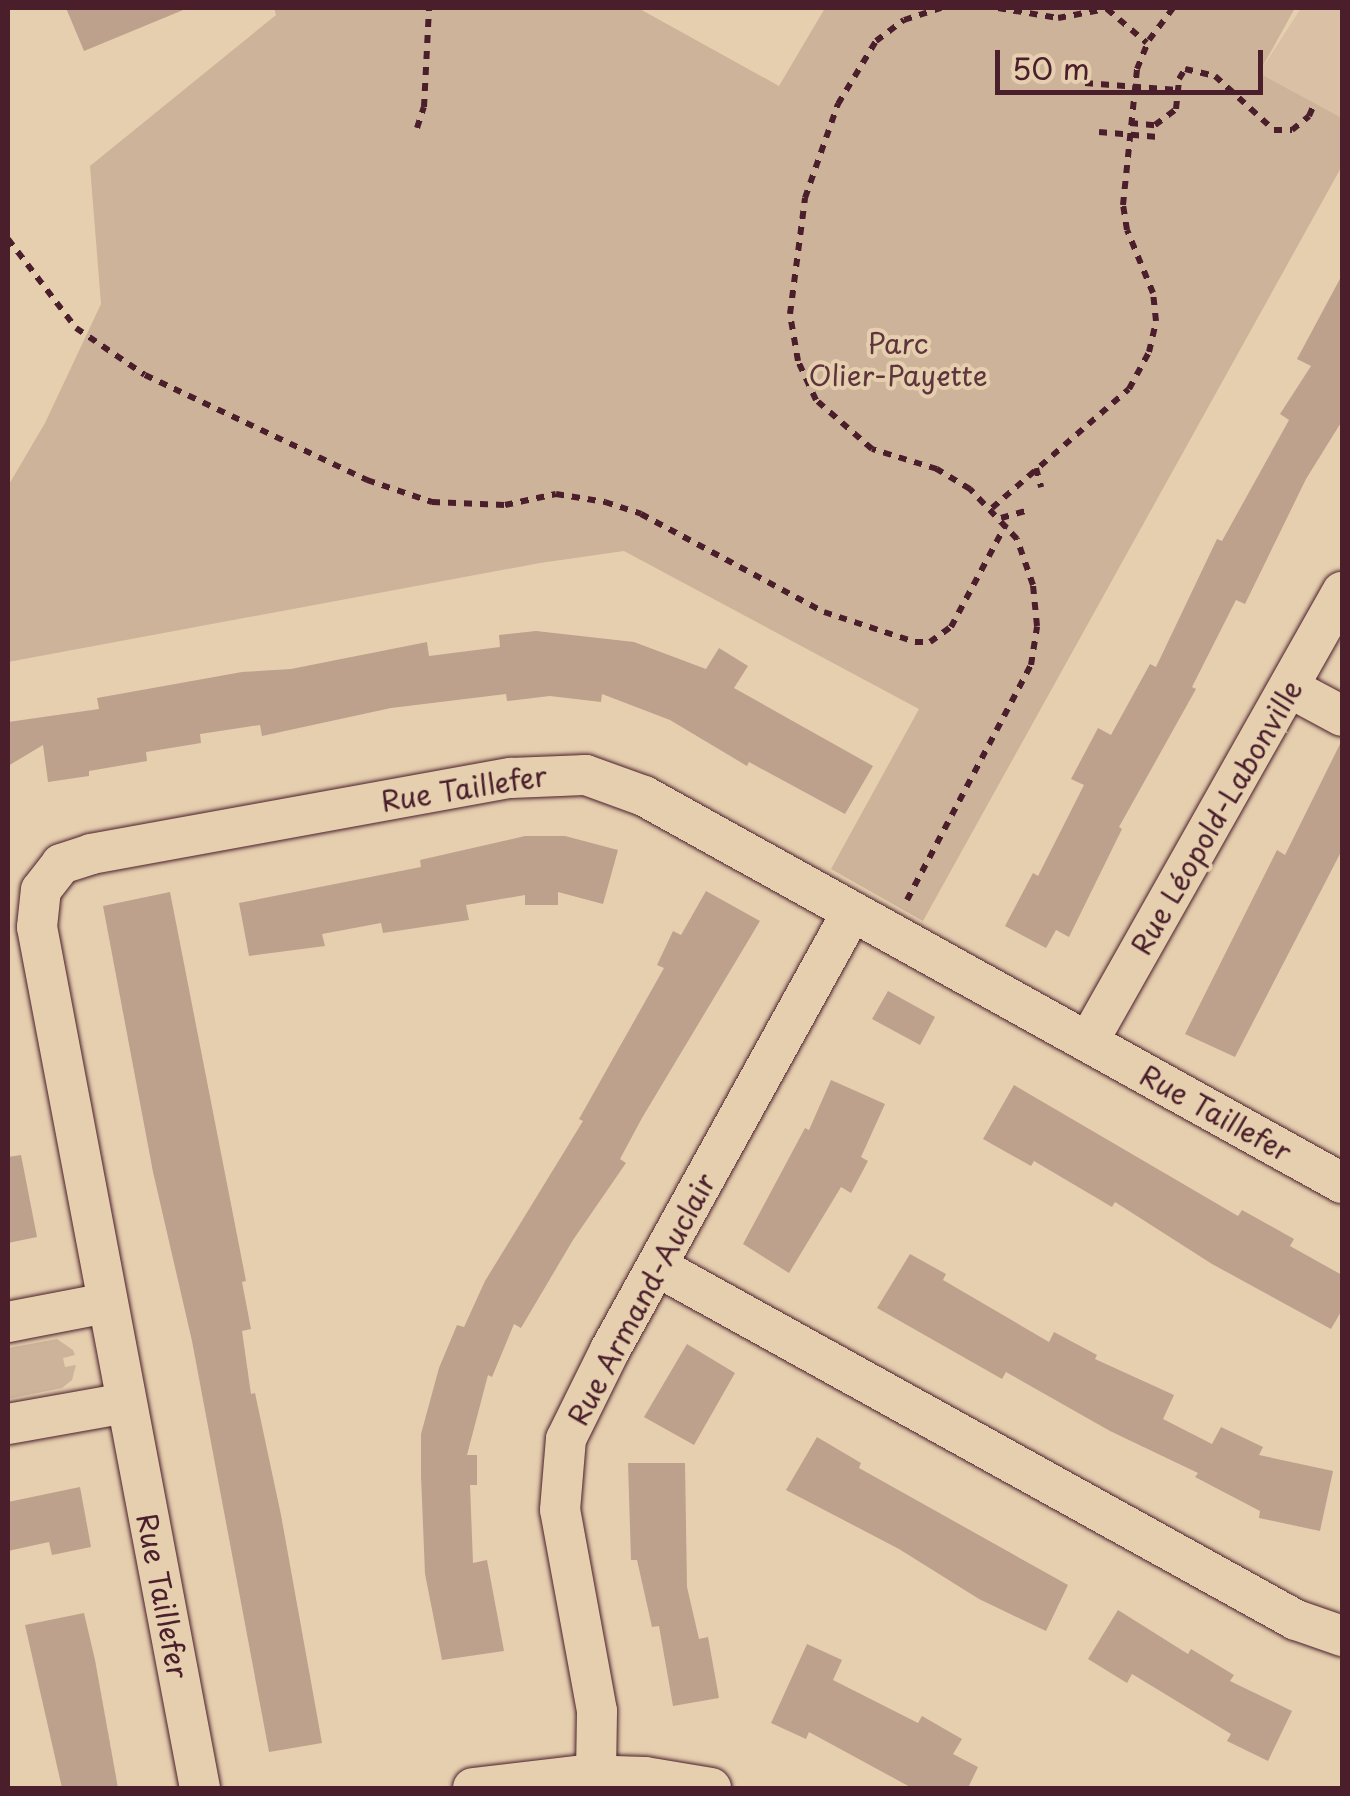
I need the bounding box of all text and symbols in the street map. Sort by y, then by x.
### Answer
scale bar [1000,30,1268,92]
text: 50 m [1012,45,1090,90]
park label: Parc Olier-Payette [808,326,988,392]
street label: Rue Léopold-Labonville [1123,673,1309,961]
street label: Rue Taillefer [377,758,551,818]
street label: Rue Taillefer [1134,1057,1298,1169]
street label: Rue Armand-Auclair [560,1166,722,1432]
street label: Rue Taillefer [130,1509,196,1683]

